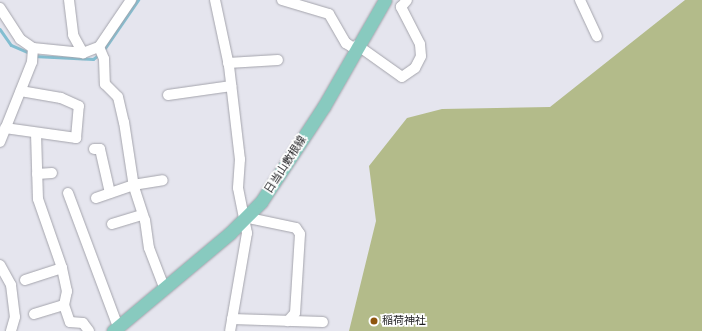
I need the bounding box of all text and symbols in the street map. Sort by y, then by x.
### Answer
street label: 日当山敷根線 [262,134,310,196]
place label: 稲荷神社 [382,314,426,328]
marker: 稲荷神社 [369,316,379,326]

